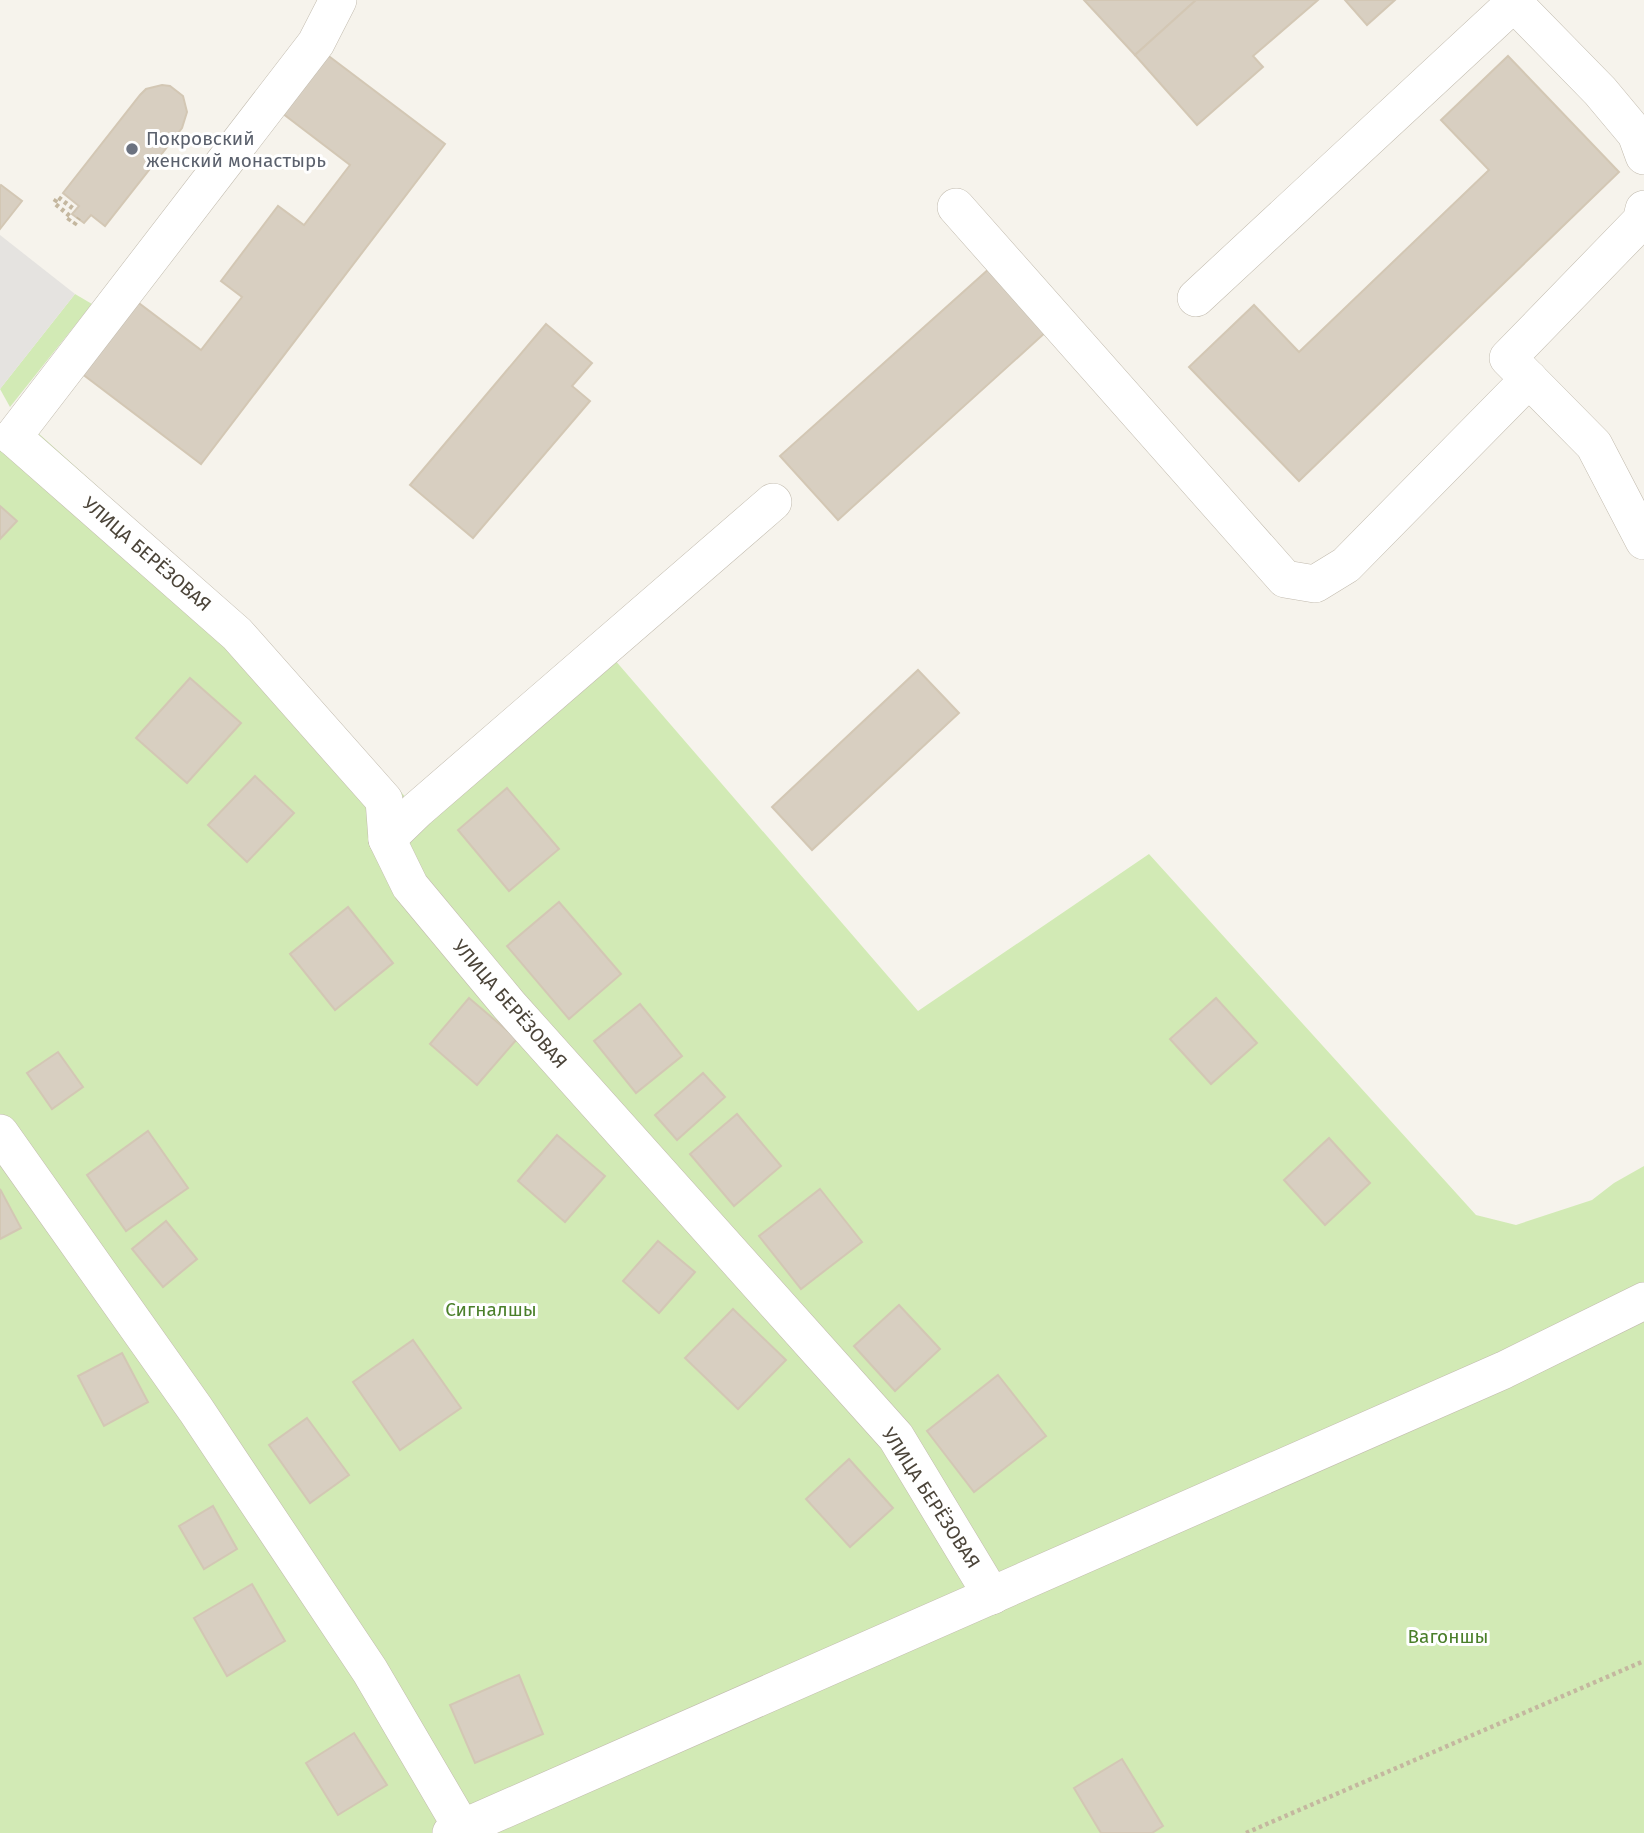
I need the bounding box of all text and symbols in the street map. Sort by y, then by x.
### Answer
place label: Покровский женский монастырь [146,127,326,172]
marker: Покровский женский монастырь [124,141,140,157]
street label: УЛИЦА БЕРЁЗОВАЯ [78,492,216,616]
street label: УЛИЦА БЕРЁЗОВАЯ [448,935,572,1073]
park label: Сигналшы [445,1298,537,1321]
street label: УЛИЦА БЕРЁЗОВАЯ [877,1423,985,1573]
park label: Вагоншы [1408,1625,1489,1648]

